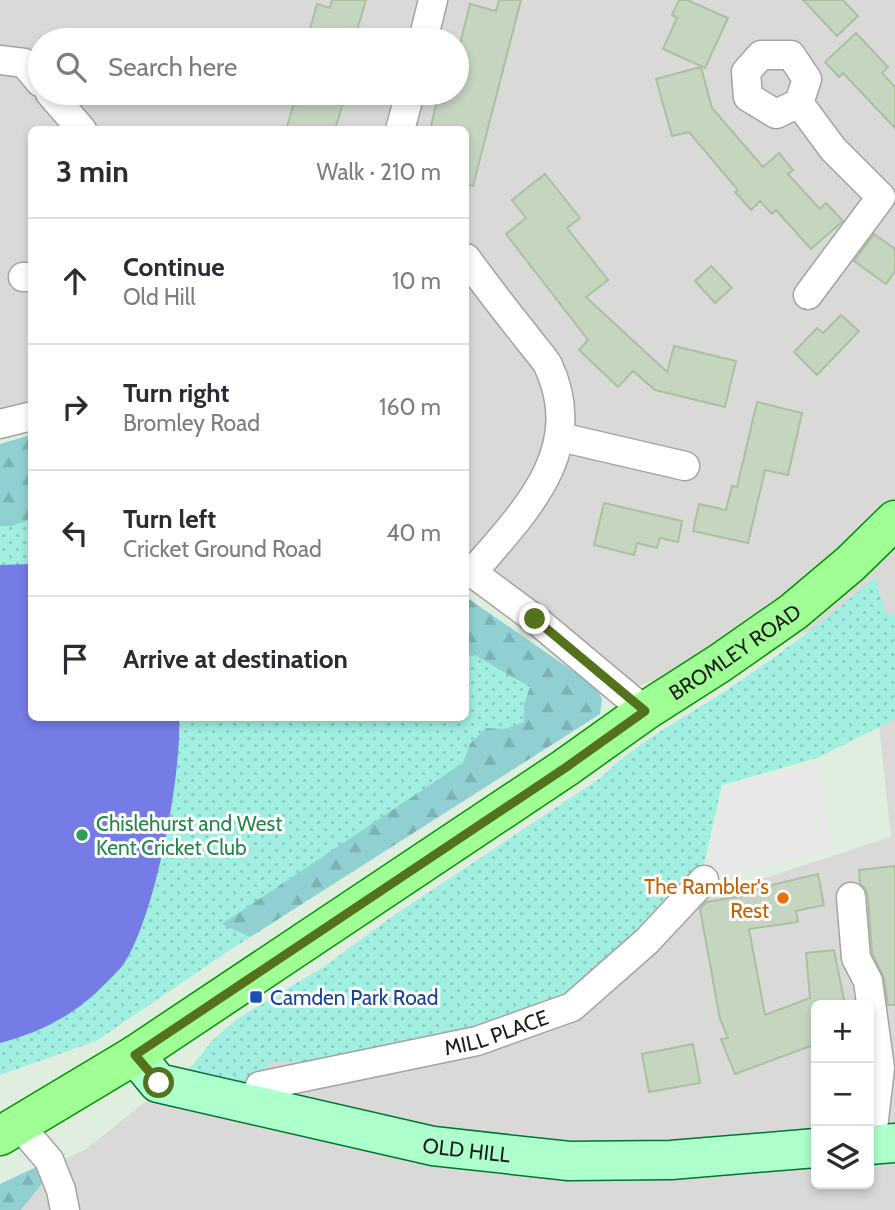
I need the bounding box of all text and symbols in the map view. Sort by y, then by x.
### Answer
search box [28,28,469,105]
icon: search [52,48,90,86]
text: Search here [108,51,237,83]
text: 3 min [56,153,129,190]
text: Walk · 210 m [317,158,441,186]
text: Continue [123,251,225,283]
icon: ahead [56,262,94,300]
text: 10 m [392,267,441,295]
text: Old Hill [123,283,196,311]
text: Turn right [123,377,229,409]
icon: right [56,388,94,426]
text: 160 m [379,393,441,421]
text: Bromley Road [123,409,260,437]
text: Turn left [123,503,216,535]
icon: left [56,514,94,552]
text: 40 m [386,519,441,547]
text: Cricket Ground Road [123,535,322,563]
street label: BROMLEY ROAD [664,598,805,705]
route end [519,603,550,634]
icon: arrive [56,640,94,678]
text: Arrive at destination [123,643,348,675]
place label: Chislehurst and West Kent Cricket Club [96,811,282,860]
marker: Chislehurst and West Kent Cricket Club [74,827,90,843]
place label: The Rambler's Rest [644,874,769,923]
marker: The Rambler's Rest [775,890,791,906]
place label: Camden Park Road [270,985,438,1010]
marker: Camden Park Road [248,989,264,1005]
map controls [811,1000,874,1189]
button: + [811,1000,874,1063]
street label: MILL PLACE [442,1004,552,1060]
button: − [811,1063,874,1126]
route start [143,1067,174,1098]
button: layers [811,1126,874,1189]
street label: OLD HILL [420,1132,512,1167]

